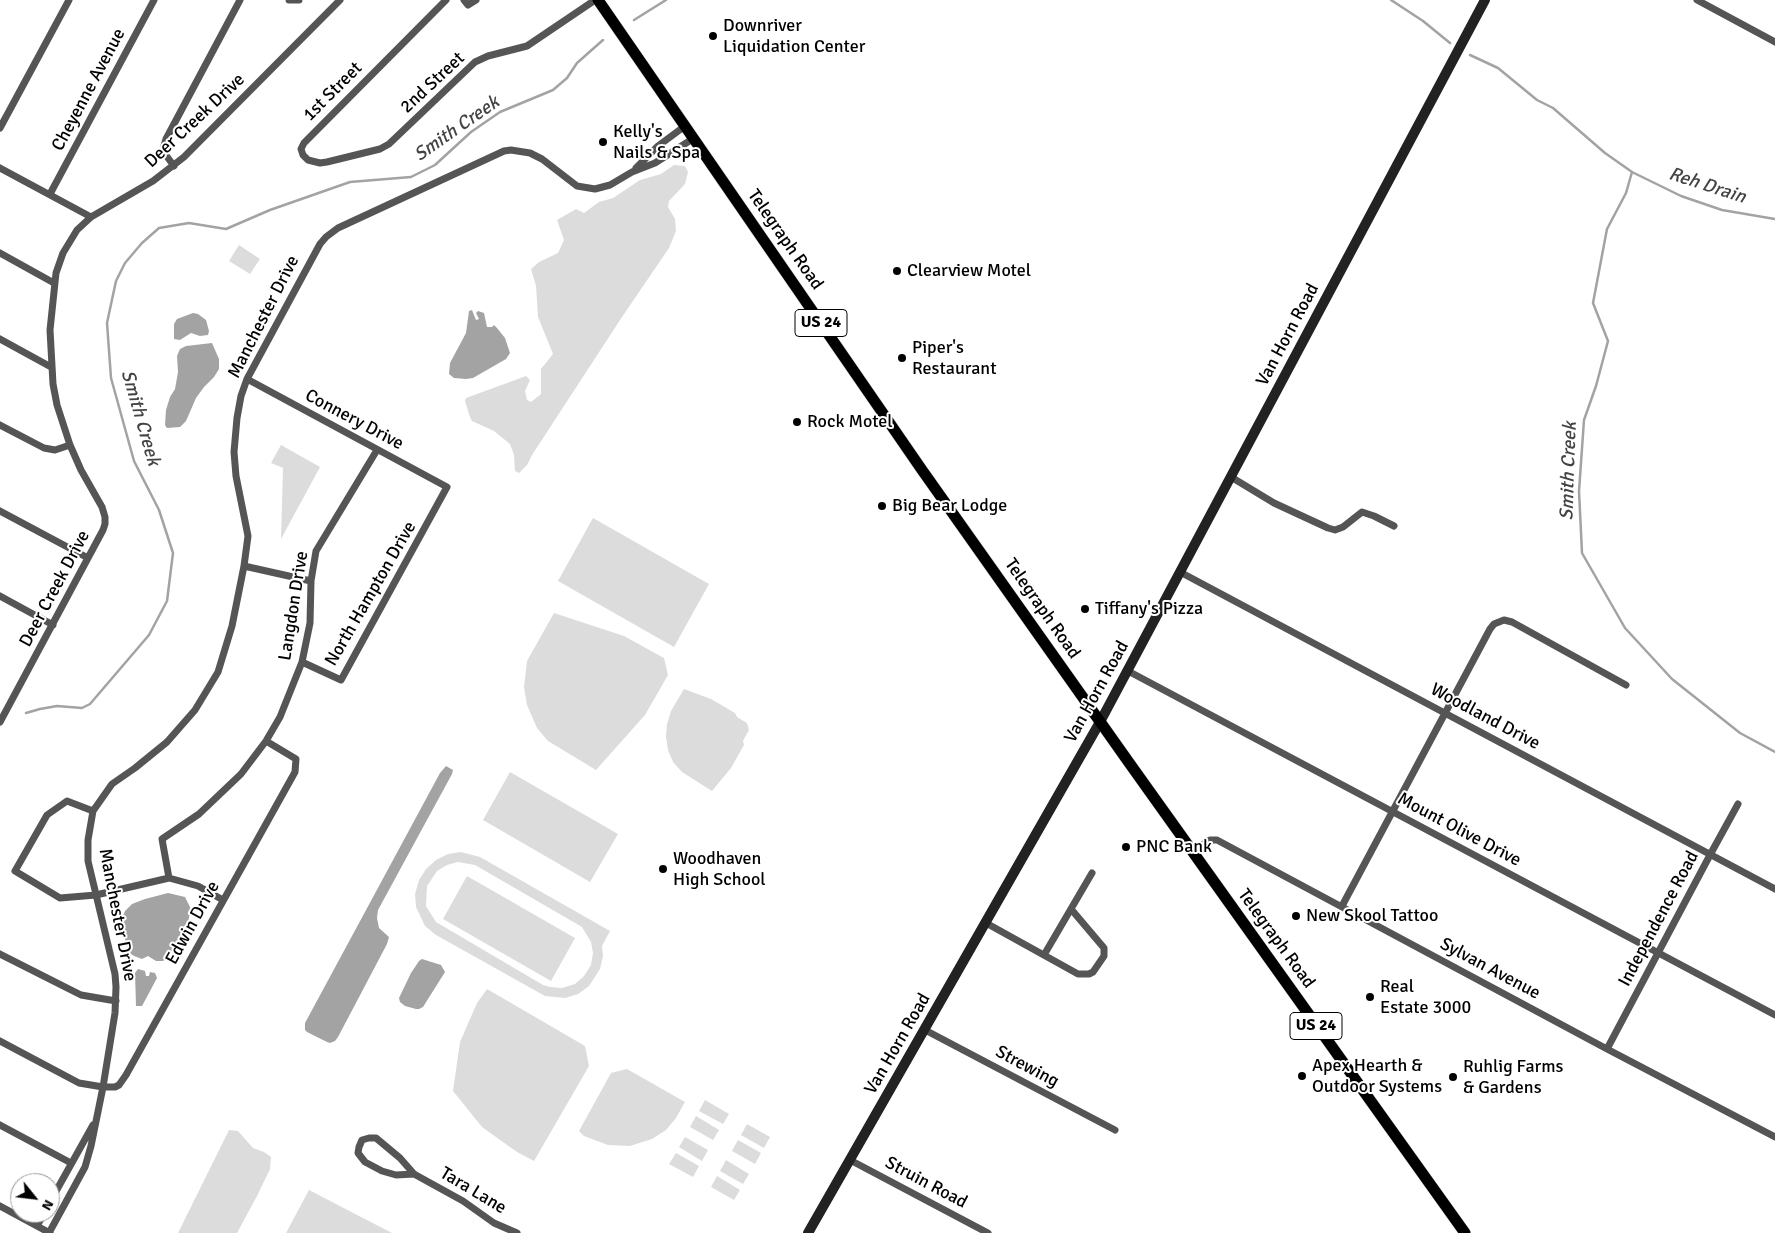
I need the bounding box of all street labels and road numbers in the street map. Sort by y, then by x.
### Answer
street label: Cheyenne Avenue [48,25,130,155]
street label: 2nd Street [396,48,470,118]
street label: 1st Street [299,58,367,126]
street label: Deer Creek Drive [141,69,249,173]
street label: Telegraph Road [742,186,828,294]
street label: Manchester Drive [224,252,304,382]
street label: Van Horn Road [1252,280,1324,390]
road number: US 24 [795,309,847,336]
street label: Connery Drive [301,385,407,455]
street label: North Hampton Drive [321,518,421,670]
street label: Deer Creek Drive [15,527,95,651]
street label: Langdon Drive [275,550,313,662]
street label: Telegraph Road [999,555,1085,663]
street label: Van Horn Road [1060,637,1134,747]
street label: Woodland Drive [1427,679,1543,755]
street label: Mount Olive Drive [1394,788,1524,872]
street label: Manchester Drive [94,847,140,983]
street label: Independence Road [1614,848,1704,990]
street label: Edwin Drive [161,878,225,968]
street label: Telegraph Road [1233,885,1319,993]
street label: Sylvan Avenue [1436,934,1544,1004]
street label: Van Horn Road [860,990,936,1098]
road number: US 24 [1290,1012,1342,1040]
street label: Strewing [992,1041,1062,1093]
street label: Struin Road [881,1152,971,1214]
street label: Tara Lane [436,1163,510,1219]

